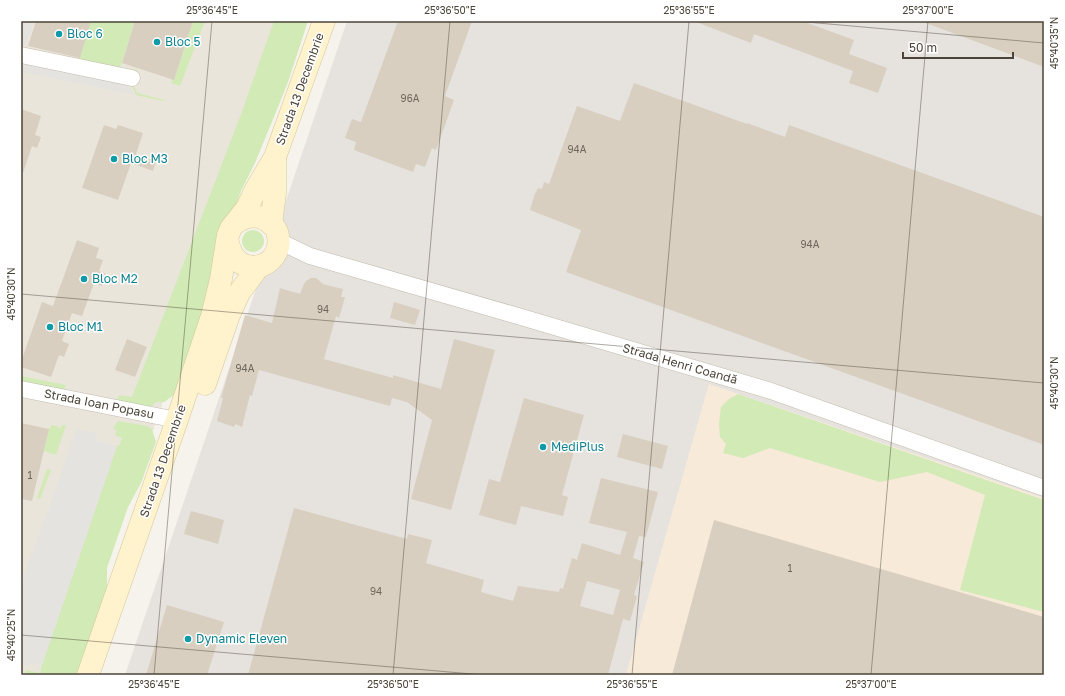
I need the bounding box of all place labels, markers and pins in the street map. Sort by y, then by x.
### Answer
place label: Bloc 6 [67,26,103,41]
marker: Bloc 6 [54,29,64,39]
place label: Bloc 5 [165,34,201,49]
marker: Bloc 5 [152,37,162,47]
place label: Bloc M3 [122,151,168,166]
marker: Bloc M3 [109,154,119,164]
place label: Bloc M2 [92,271,138,286]
marker: Bloc M2 [79,274,89,284]
place label: Bloc M1 [58,319,103,334]
marker: Bloc M1 [45,322,55,332]
place label: MediPlus [551,439,604,454]
marker: MediPlus [538,442,548,452]
place label: Dynamic Eleven [196,631,287,646]
marker: Dynamic Eleven [183,634,193,644]

